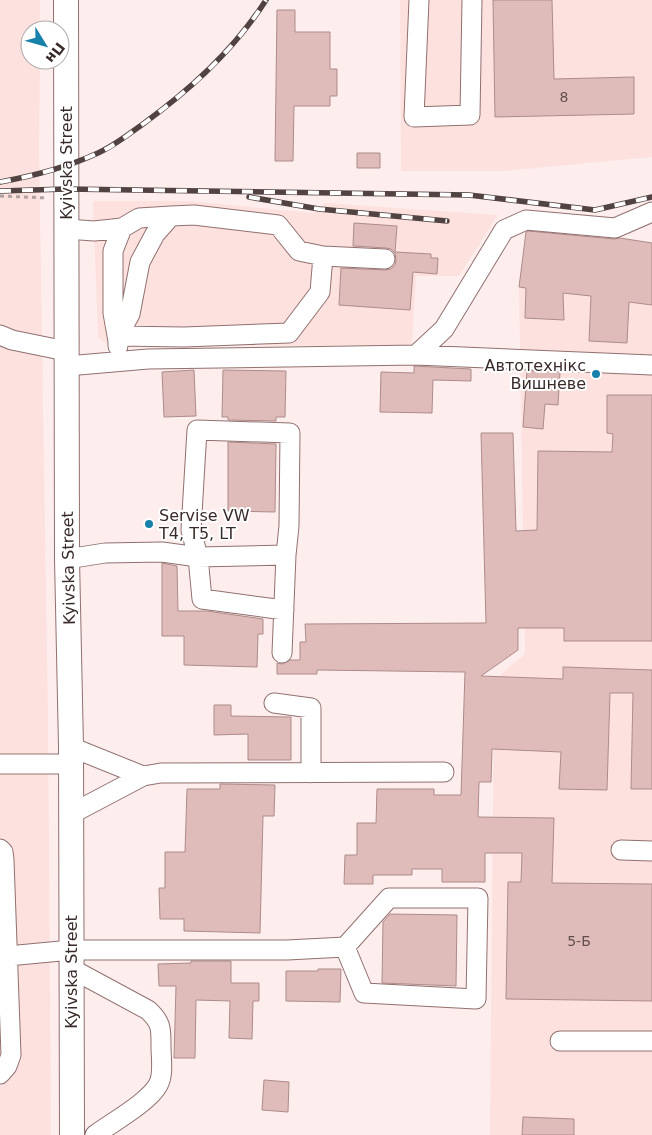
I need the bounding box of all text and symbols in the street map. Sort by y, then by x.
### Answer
north arrow [20,20,70,70]
text: Пн [43,39,68,66]
house number: 8 [560,89,568,105]
street label: Kyivska Street [57,106,76,220]
place label: Автотехнікс Вишневе [485,356,586,393]
marker: Автотехнікс Вишневе [590,368,602,380]
place label: Servise VW T4, T5, LT [158,506,250,543]
street label: Kyivska Street [58,511,79,625]
marker: Servise VW T4, T5, LT [143,518,155,530]
street label: Kyivska Street [62,915,81,1029]
house number: 5-Б [567,933,591,949]

